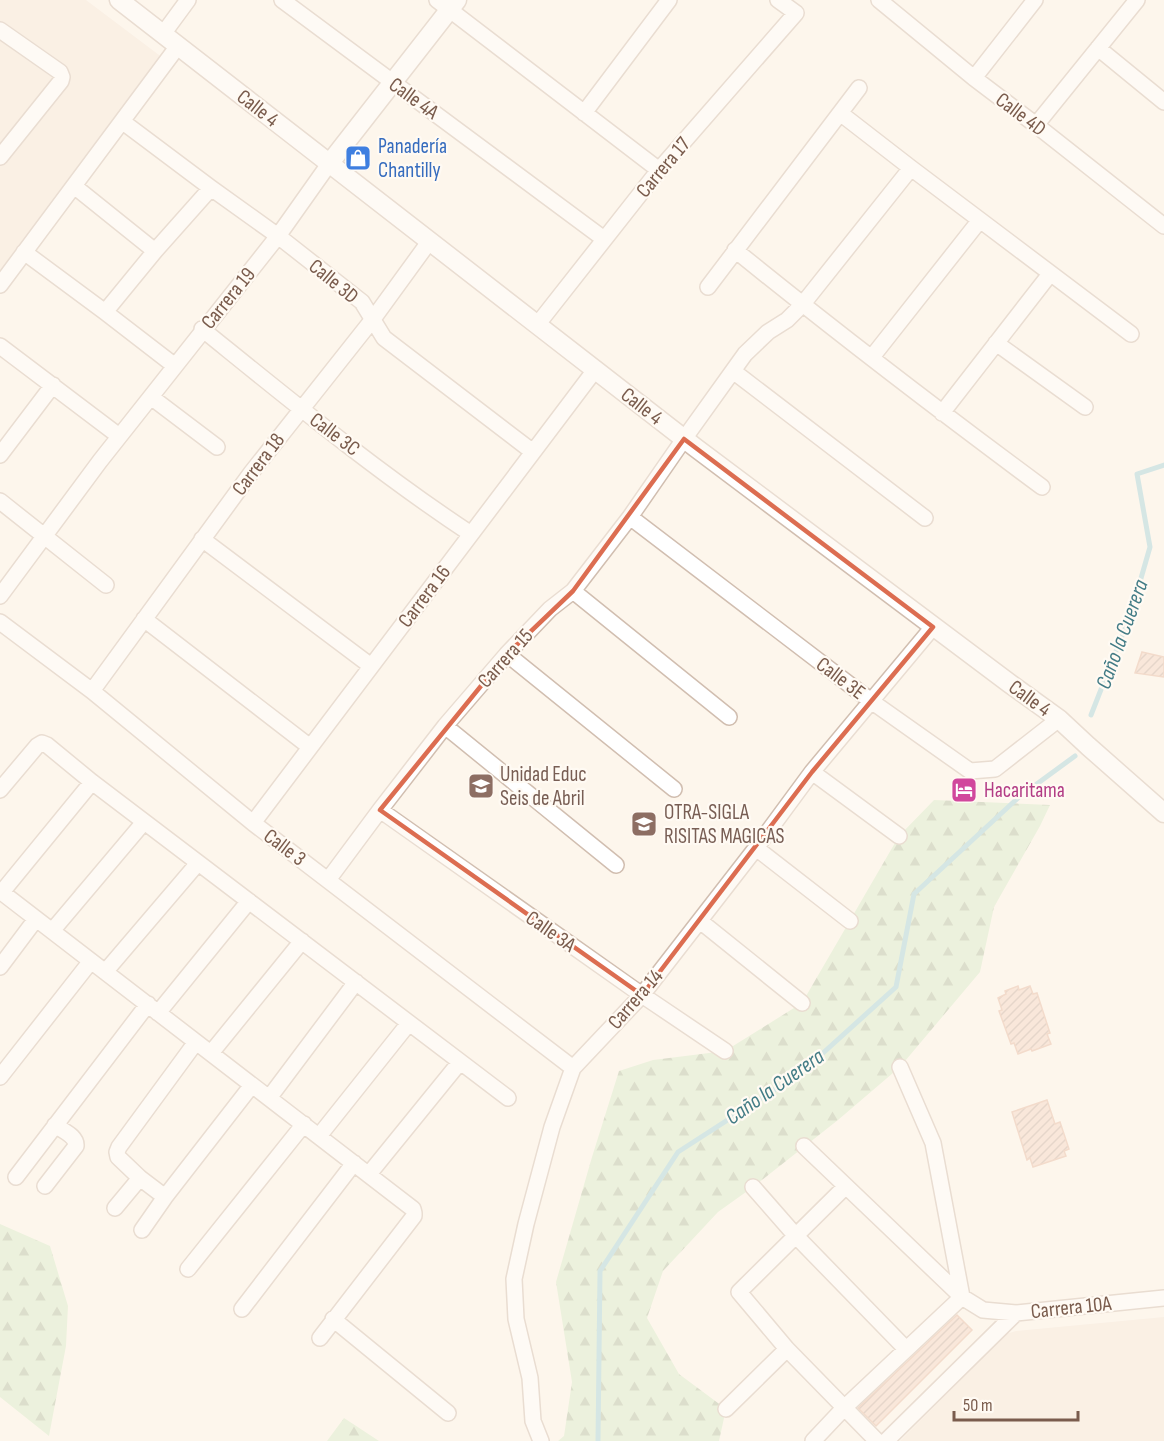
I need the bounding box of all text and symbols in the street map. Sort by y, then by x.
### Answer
street label: Calle 4A [384,72,444,125]
street label: Calle 4 [232,84,284,133]
street label: Calle 4D [991,87,1051,141]
street label: Carrera 17 [631,132,696,203]
place label: Panadería Chantilly [378,134,447,183]
shop icon: Panadería Chantilly [343,143,373,173]
street label: Calle 3D [304,254,364,309]
street label: Carrera 19 [196,263,261,334]
street label: Calle 4 [616,382,668,431]
street label: Calle 3C [305,407,365,461]
street label: Carrera 18 [227,428,290,500]
street label: Carrera 16 [393,560,456,632]
water label: Caño la Cuerera [1090,576,1155,693]
street label: Carrera 15 [472,624,538,693]
street label: Calle 3E [811,652,870,705]
street label: Calle 4 [1004,675,1056,722]
place label: Unidad Educ Seis de Abril [500,762,587,811]
school or university icon: Unidad Educ Seis de Abril [466,771,496,801]
hotel icon: Hacaritama [949,775,979,805]
place label: Hacaritama [984,778,1065,803]
place label: OTRA-SIGLA RISITAS MAGICAS [664,800,784,849]
school or university icon: OTRA-SIGLA RISITAS MAGICAS [629,809,659,839]
street label: Calle 3 [259,823,311,871]
street label: Calle 3A [521,905,581,958]
street label: Carrera 14 [603,964,668,1034]
water label: Caño la Cuerera [720,1043,830,1131]
street label: Carrera 10A [1030,1291,1114,1324]
scale bar [954,1384,1078,1422]
text: 50 m [963,1395,993,1416]

